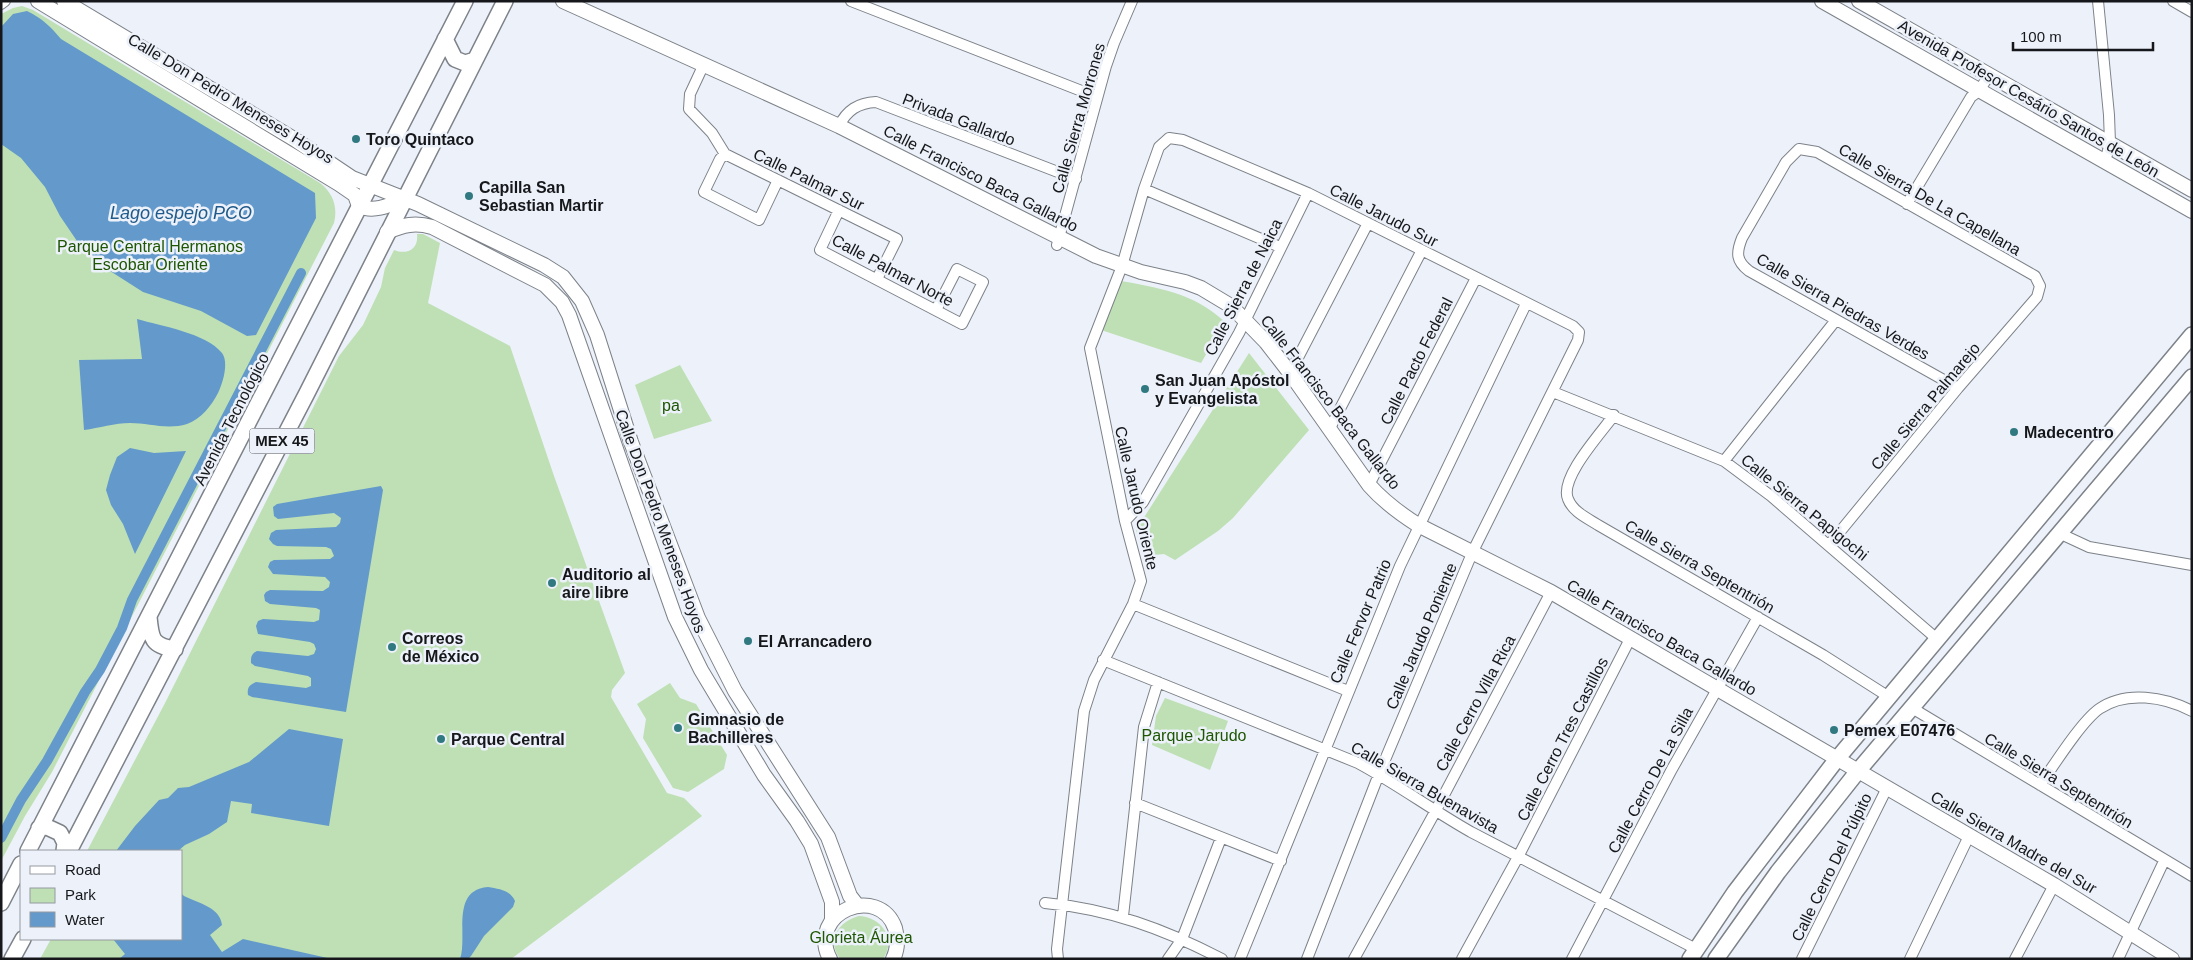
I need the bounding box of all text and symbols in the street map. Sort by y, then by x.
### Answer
street label: Avenida Profesor Cesário Santos de León [1895,16,2162,180]
scale bar [2013,20,2153,52]
text: 100 m [2020,28,2062,45]
street label: Calle Don Pedro Meneses Hoyos [125,30,337,167]
street label: Calle Sierra Morrones [1049,41,1108,195]
street label: Privada Gallardo [900,90,1018,149]
street label: Calle Francisco Baca Gallardo [881,122,1081,235]
place label: Toro Quintaco [366,131,474,148]
marker: Toro Quintaco [350,133,362,145]
street label: Calle Sierra De La Capellana [1836,140,2024,259]
street label: Calle Palmar Sur [751,145,867,214]
place label: Capilla San Sebastian Martir [479,179,603,214]
street label: Calle Jarudo Sur [1327,181,1441,250]
marker: Capilla San Sebastian Martir [463,190,475,202]
water label: Lago espejo PCO [110,203,252,223]
street label: Calle Sierra de Naica [1202,216,1285,358]
street label: Calle Palmar Norte [829,231,957,310]
park label: Parque Central Hermanos Escobar Oriente [57,238,243,273]
street label: Calle Sierra Piedras Verdes [1753,250,1932,363]
street label: Calle Pacto Federal [1377,295,1456,428]
street label: Calle Francisco Baca Gallardo [1257,312,1404,493]
street label: Calle Sierra Palmarejo [1867,339,1983,473]
street label: Avenida Tecnológico [191,350,272,488]
place label: San Juan Apóstol y Evangelista [1155,372,1290,407]
marker: San Juan Apóstol y Evangelista [1139,383,1151,395]
park label: pa [662,397,680,414]
street label: Calle Don Pedro Meneses Hoyos [612,407,709,635]
place label: Madecentro [2024,424,2114,441]
street label: Calle Jarudo Oriente [1112,425,1161,572]
marker: Madecentro [2008,426,2020,438]
road number: MEX 45 [250,428,314,454]
street label: Calle Sierra Papigochi [1738,451,1872,564]
street label: Calle Sierra Septentrión [1622,517,1778,616]
street label: Calle Fervor Patrio [1327,556,1394,686]
street label: Calle Jarudo Poniente [1383,560,1460,712]
place label: Auditorio al aire libre [562,566,651,601]
street label: Calle Francisco Baca Gallardo [1564,576,1760,699]
marker: Auditorio al aire libre [546,577,558,589]
place label: Correos de México [402,630,480,665]
street label: Calle Cerro Villa Rica [1432,632,1519,774]
place label: El Arrancadero [758,633,872,650]
marker: El Arrancadero [742,635,754,647]
marker: Correos de México [386,641,398,653]
street label: Calle Cerro Tres Castillos [1514,655,1611,824]
street label: Calle Cerro De La Silla [1605,704,1696,856]
place label: Gimnasio de Bachilleres [688,711,784,746]
marker: Gimnasio de Bachilleres [672,722,684,734]
place label: Pemex E07476 [1844,722,1955,739]
marker: Pemex E07476 [1828,724,1840,736]
park label: Parque Jarudo [1142,727,1247,744]
street label: Calle Sierra Septentrión [1982,729,2136,831]
place label: Parque Central [451,731,565,748]
marker: Parque Central [435,733,447,745]
street label: Calle Sierra Buenavista [1348,738,1501,837]
street label: Calle Sierra Madre del Sur [1928,788,2100,897]
street label: Calle Cerro Del Púlpito [1788,790,1875,944]
legend [20,850,182,940]
text: Road [65,861,101,878]
text: Park [65,886,96,903]
text: Water [65,911,104,928]
park label: Glorieta Áurea [809,928,913,946]

